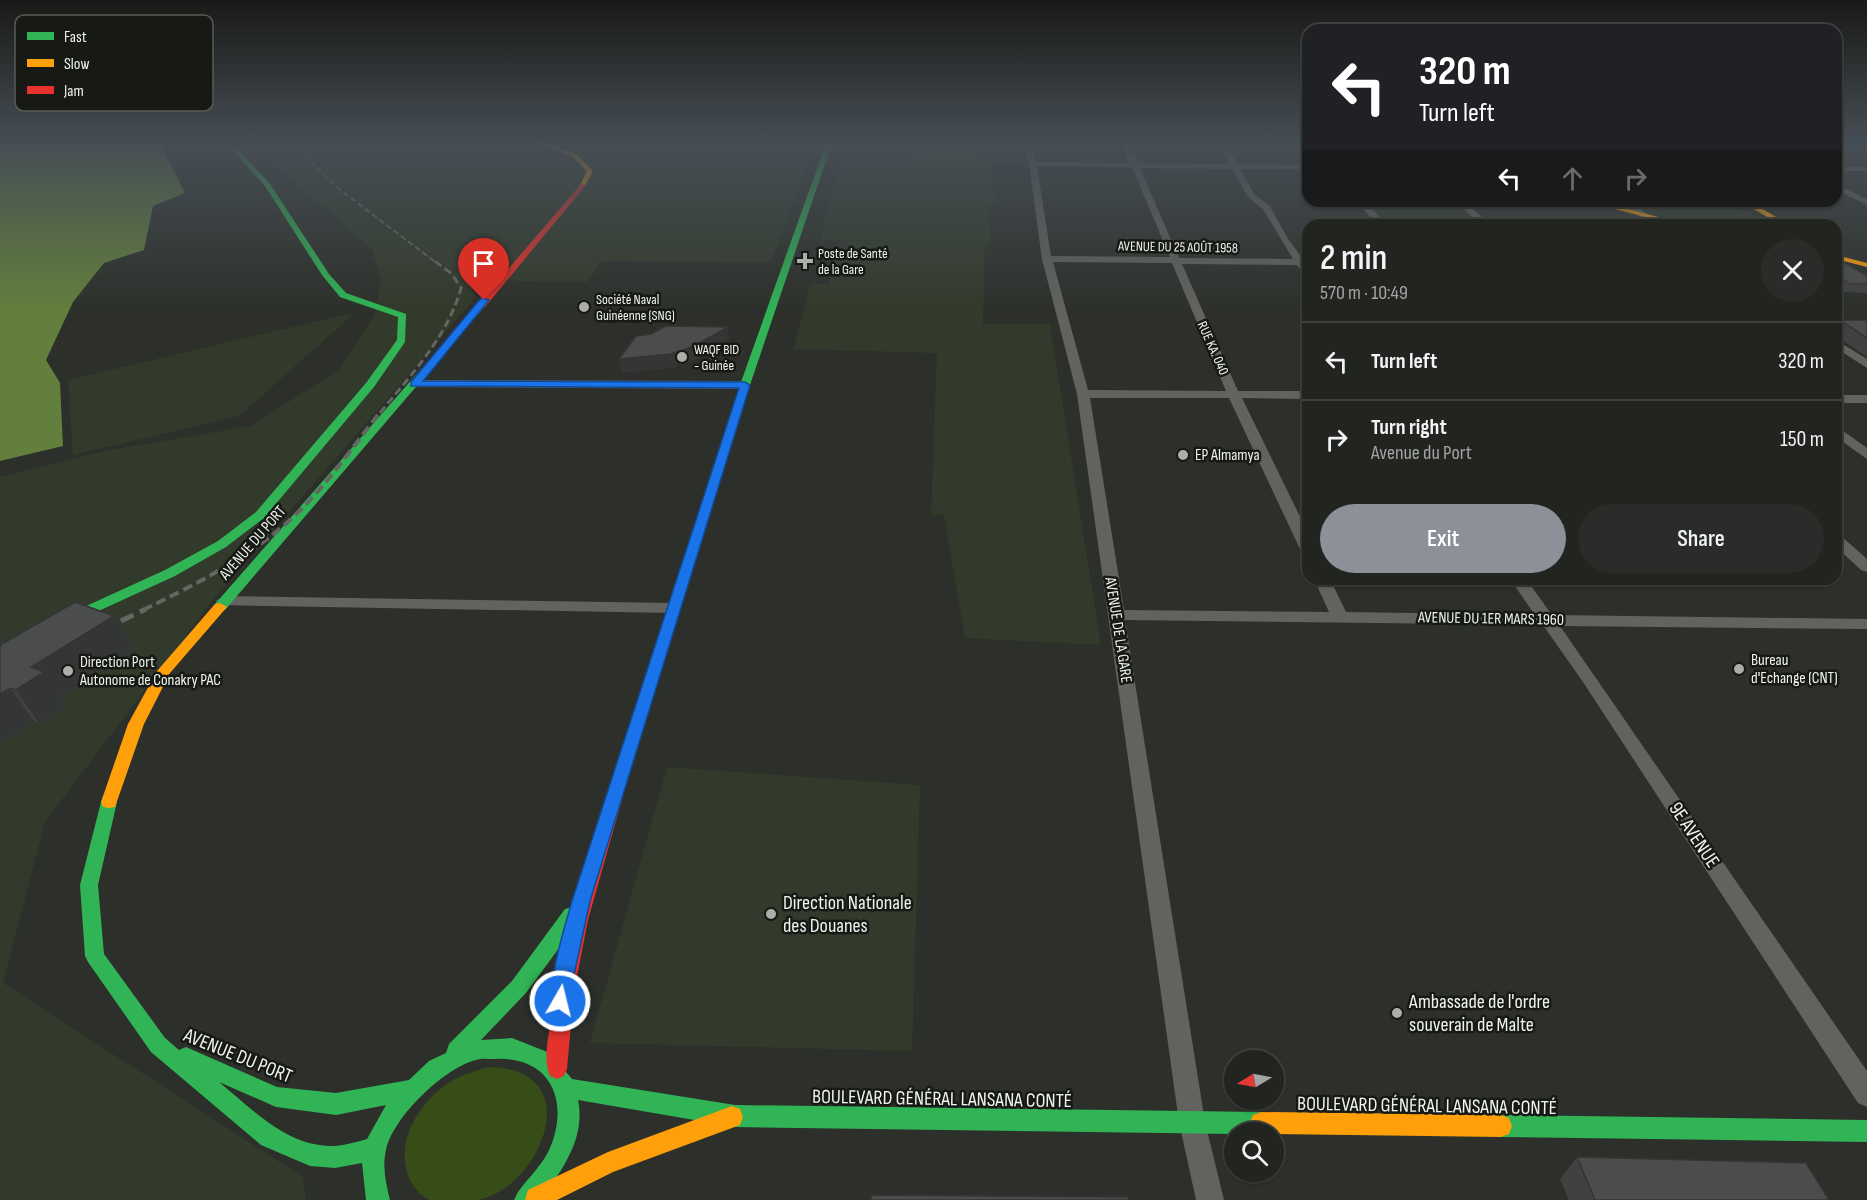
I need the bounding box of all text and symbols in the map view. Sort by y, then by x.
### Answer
legend [15,15,213,111]
text: Fast [64,28,87,47]
text: 320 m [1419,46,1511,97]
icon: left [1320,48,1398,126]
text: Slow [64,55,89,74]
text: Jam [63,82,84,101]
text: Turn left [1419,97,1495,129]
icon: left [1493,162,1526,195]
icon: ahead [1556,162,1589,195]
icon: right [1619,162,1652,195]
street label: AVENUE DU 25 AOÛT 1958 [1117,237,1238,257]
text: 2 min [1320,237,1387,280]
pin [458,238,509,300]
button: close [1761,239,1824,302]
place label: Poste de Santé de la Gare [818,245,888,278]
icon: arrive [467,247,500,280]
marker: Poste de Santé de la Gare [796,252,814,270]
text: 570 m · 10:49 [1320,281,1408,305]
place label: Société Naval Guinéenne (SNG) [596,291,675,324]
marker: Société Naval Guinéenne (SNG) [577,300,591,314]
street label: RUE KA. 040 [1194,319,1232,377]
place label: WAQF BID - Guinée [694,341,739,374]
icon: left [1320,345,1353,378]
text: Turn left [1371,348,1437,375]
text: 320 m [1778,348,1824,375]
marker: WAQF BID - Guinée [675,350,689,364]
text: Turn right [1371,414,1447,441]
icon: right [1320,423,1353,456]
text: 150 m [1780,426,1824,453]
text: Avenue du Port [1371,441,1472,465]
place label: EP Almamya [1195,446,1260,465]
marker: EP Almamya [1176,448,1190,462]
street label: AVENUE DU PORT [215,502,291,585]
button: Exit [1320,504,1566,573]
button: Share [1578,504,1824,573]
street label: AVENUE DE LA GARE [1100,575,1136,684]
street label: AVENUE DU 1ER MARS 1960 [1417,608,1564,630]
place label: Bureau d'Echange (CNT) [1751,651,1838,688]
place label: Direction Port Autonome de Conakry PAC [79,653,221,690]
marker: Bureau d'Echange (CNT) [1732,662,1746,676]
marker: Direction Port Autonome de Conakry PAC [61,664,75,678]
street label: 9E AVENUE [1663,798,1725,872]
place label: Direction Nationale des Douanes [783,891,912,938]
marker: Direction Nationale des Douanes [764,907,778,921]
position arrow [528,969,592,1033]
place label: Ambassade de l'ordre souverain de Malte [1408,990,1550,1037]
marker: Ambassade de l'ordre souverain de Malte [1390,1006,1404,1020]
street label: AVENUE DU PORT [179,1023,296,1089]
north arrow [1224,1050,1284,1110]
map controls [1224,1050,1284,1182]
street label: BOULEVARD GÉNÉRAL LANSANA CONTÉ [812,1085,1072,1113]
street label: BOULEVARD GÉNÉRAL LANSANA CONTÉ [1297,1092,1557,1120]
button: search [1224,1122,1284,1182]

